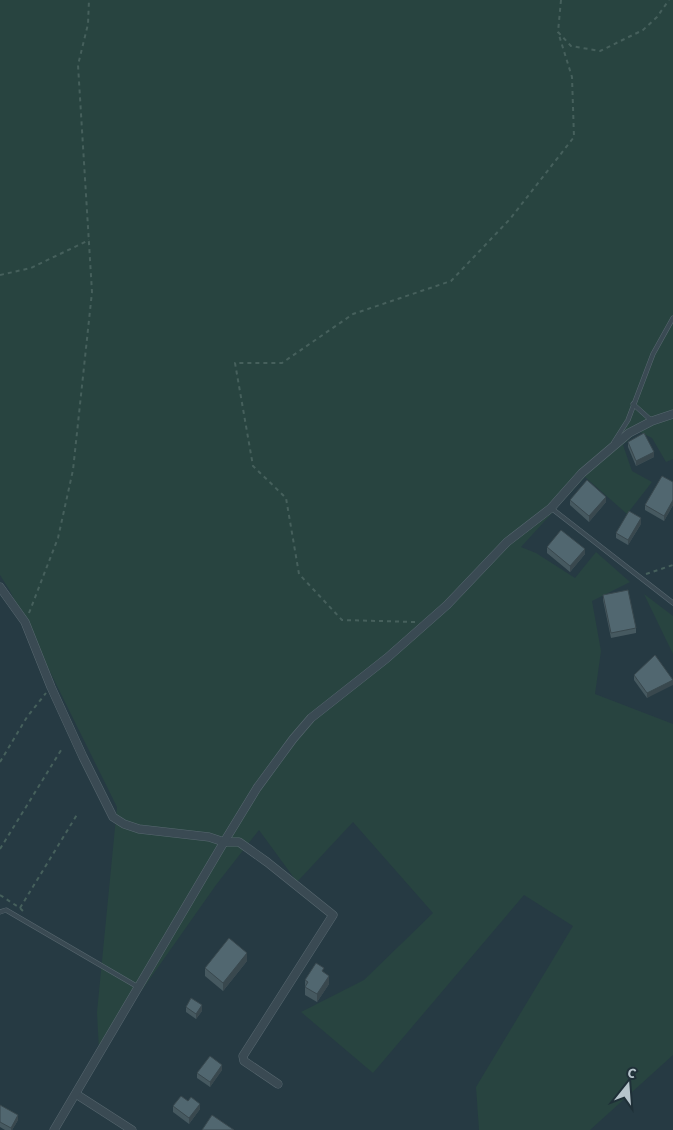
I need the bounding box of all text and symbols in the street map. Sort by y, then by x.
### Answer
north arrow [603,1060,653,1110]
text: С [625,1063,638,1084]

